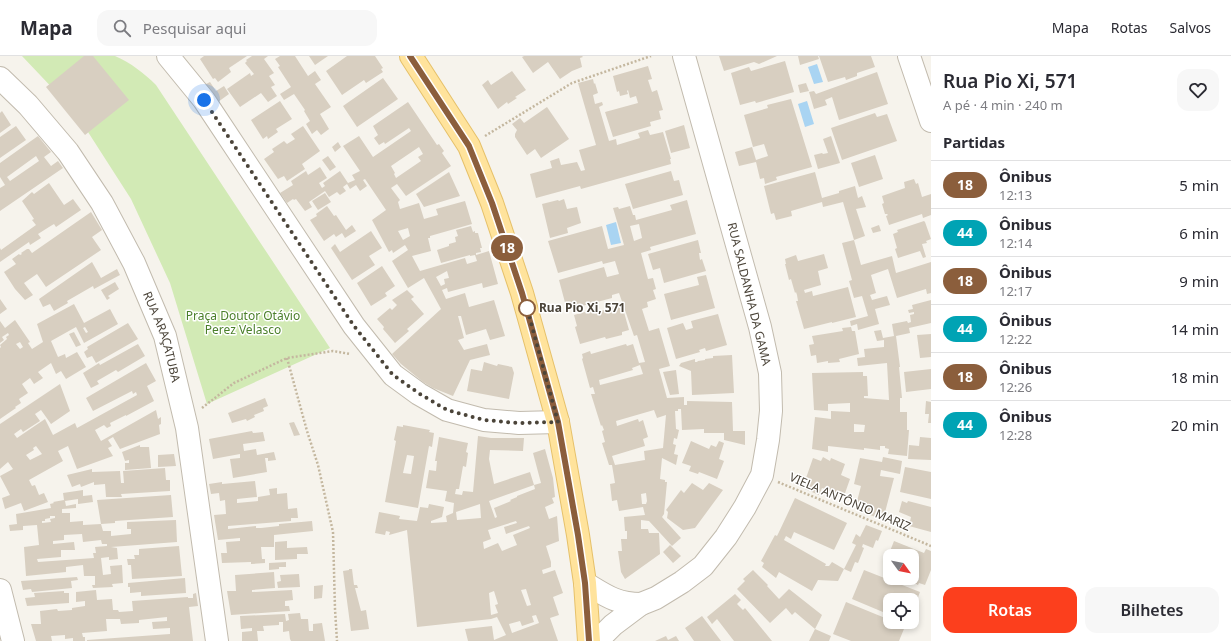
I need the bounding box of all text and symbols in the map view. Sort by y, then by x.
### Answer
search box [97,10,377,46]
text: Mapa [20,15,73,41]
icon: search [111,17,133,39]
text: Pesquisar aqui [143,18,246,38]
text: Mapa [1052,18,1089,37]
text: Rotas [1111,18,1148,37]
text: Salvos [1170,18,1211,37]
text: Rua Pio Xi, 571 [943,68,1077,94]
button: heart [1177,69,1219,111]
your location [194,90,214,110]
text: A pé · 4 min · 240 m [943,96,1063,114]
text: Partidas [943,132,1005,152]
text: Ônibus [999,166,1052,186]
text: 18 [957,175,973,194]
text: 5 min [1179,175,1219,195]
text: 12:13 [999,186,1032,204]
text: Ônibus [999,214,1052,234]
street label: RUA SALDANHA DA GAMA [723,221,776,367]
text: 44 [957,223,973,242]
text: 6 min [1179,223,1219,243]
text: 12:14 [999,234,1032,252]
line badge: 18 [489,235,525,261]
text: 18 [499,238,515,257]
text: Ônibus [999,262,1052,282]
text: 18 [957,271,973,290]
text: 9 min [1179,271,1219,291]
text: 12:17 [999,282,1032,300]
street label: RUA ARAÇATUBA [139,289,185,384]
marker: Rua Pio Xi, 571 [518,299,536,317]
place label: Rua Pio Xi, 571 [539,299,625,316]
park label: Praça Doutor Otávio Perez Velasco [186,307,300,338]
text: Ônibus [999,310,1052,330]
text: 44 [957,319,973,338]
text: 14 min [1171,319,1219,339]
text: 12:22 [999,330,1032,348]
text: Ônibus [999,358,1052,378]
text: 18 [957,367,973,386]
text: 18 min [1171,367,1219,387]
text: 12:26 [999,378,1032,396]
text: Ônibus [999,406,1052,426]
text: 44 [957,415,973,434]
text: 20 min [1171,415,1219,435]
text: 12:28 [999,426,1032,444]
street label: VIELA ANTÔNIO MARIZ [787,468,914,535]
north arrow [883,549,919,585]
map controls [883,549,919,629]
button: Rotas [943,587,1077,633]
button: Bilhetes [1085,587,1219,633]
button: locate [883,593,919,629]

